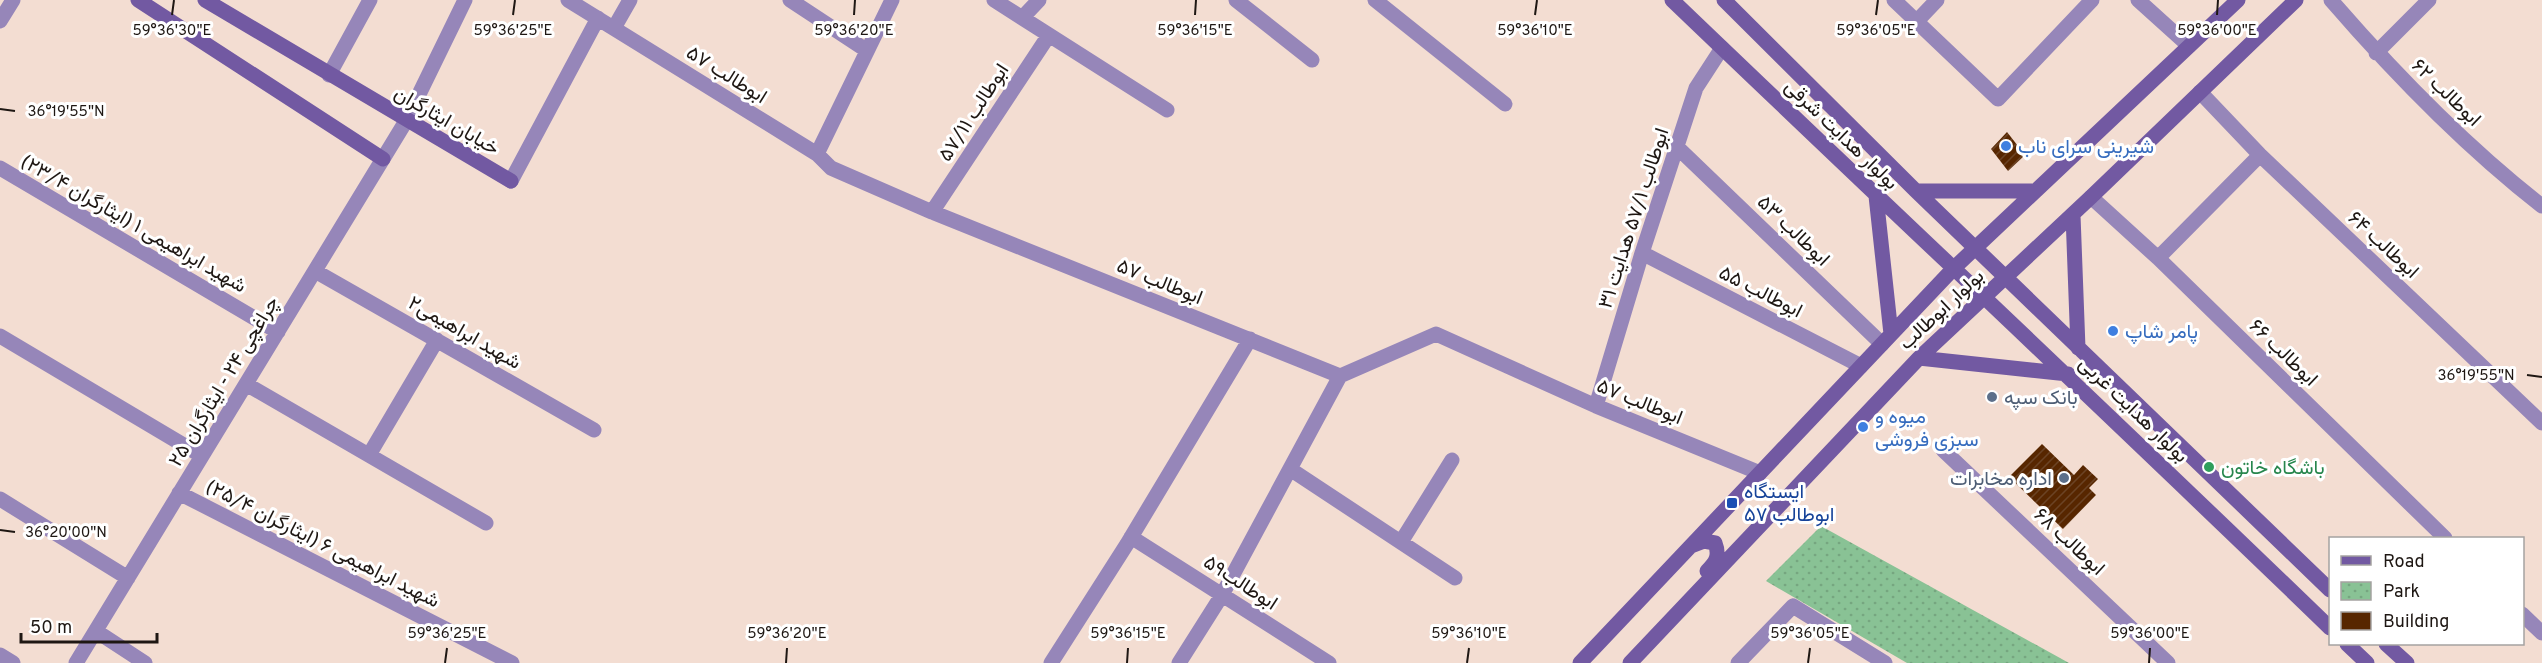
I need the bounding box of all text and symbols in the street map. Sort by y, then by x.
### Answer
text: 59°36'30"E [133,22,212,41]
text: 59°36'25"E [474,22,552,41]
text: 59°36'20"E [814,22,894,41]
text: 59°36'15"E [1157,22,1233,41]
text: 59°36'10"E [1497,22,1573,41]
text: 59°36'05"E [1836,22,1916,41]
text: 59°36'00"E [2177,22,2257,41]
street label: ابوطالب ۵۷ [681,41,771,111]
street label: ابوطالب ۶۲ [2405,54,2486,133]
street label: ابوطالب ۵۷/۱۱ [933,59,1016,167]
street label: بولوار هدایت شرقی [1778,74,1903,196]
street label: خیابان ایثارگران [389,81,503,162]
text: 36°19'55"N [27,103,105,122]
street label: ابوطالب ۵۷/۱ هدایت ۳۱ [1593,125,1676,312]
place label: شیرینی سرای ناب [2018,135,2154,161]
marker: شیرینی سرای ناب [1999,139,2013,153]
street label: شهید ابراهیمی ۱ (ایثارگران ۲۳/۴) [15,149,251,300]
street label: ابوطالب ۵۳ [1751,190,1835,273]
street label: ابوطالب ۶۴ [2342,206,2424,285]
street label: ابوطالب ۵۷ [1113,254,1206,312]
street label: ابوطالب ۵۵ [1714,261,1806,325]
street label: بولوار ابوطالب [1894,264,1991,357]
street label: شهید ابراهیمی۲ [403,291,525,377]
street label: چراغچی ۲۴ - ایثارگران ۲۵ [163,292,286,472]
street label: ابوطالب ۶۶ [2243,314,2323,393]
place label: پامر شاپ [2125,320,2198,346]
marker: پامر شاپ [2106,324,2120,338]
street label: بولوار هدایت غربی [2072,352,2193,469]
text: 36°19'55"N [2437,367,2515,386]
street label: ابوطالب ۵۷ [1593,374,1686,432]
place label: بانک سپه [2004,386,2078,412]
marker: بانک سپه [1985,390,1999,404]
place label: میوه و سبزی فروشی [1875,405,1978,454]
marker: میوه و سبزی فروشی [1856,420,1870,434]
place label: باشگاه خاتون [2221,456,2325,482]
marker: باشگاه خاتون [2202,460,2216,474]
place label: اداره مخابرات [1950,467,2052,493]
marker: اداره مخابرات [2057,471,2071,485]
street label: شهید ابراهیمی ۶ (ایثارگران ۲۵/۴) [201,474,443,615]
place label: ایستگاه ابوطالب ۵۷ [1744,480,1834,529]
marker: ایستگاه ابوطالب ۵۷ [1725,496,1739,510]
street label: ابوطالب ۶۸ [2027,503,2110,582]
text: 36°20'00"N [25,524,107,543]
legend [2329,537,2524,645]
street label: ابوطالب۵۹ [1198,550,1282,617]
text: Road [2383,551,2425,574]
text: Park [2383,581,2420,604]
scale bar [21,606,158,644]
text: Building [2383,611,2449,634]
text: 50 m [30,617,72,640]
text: 59°36'25"E [408,625,486,644]
text: 59°36'20"E [747,625,827,644]
text: 59°36'15"E [1090,625,1166,644]
text: 59°36'10"E [1431,625,1507,644]
text: 59°36'05"E [1770,625,1850,644]
text: 59°36'00"E [2110,625,2190,644]

